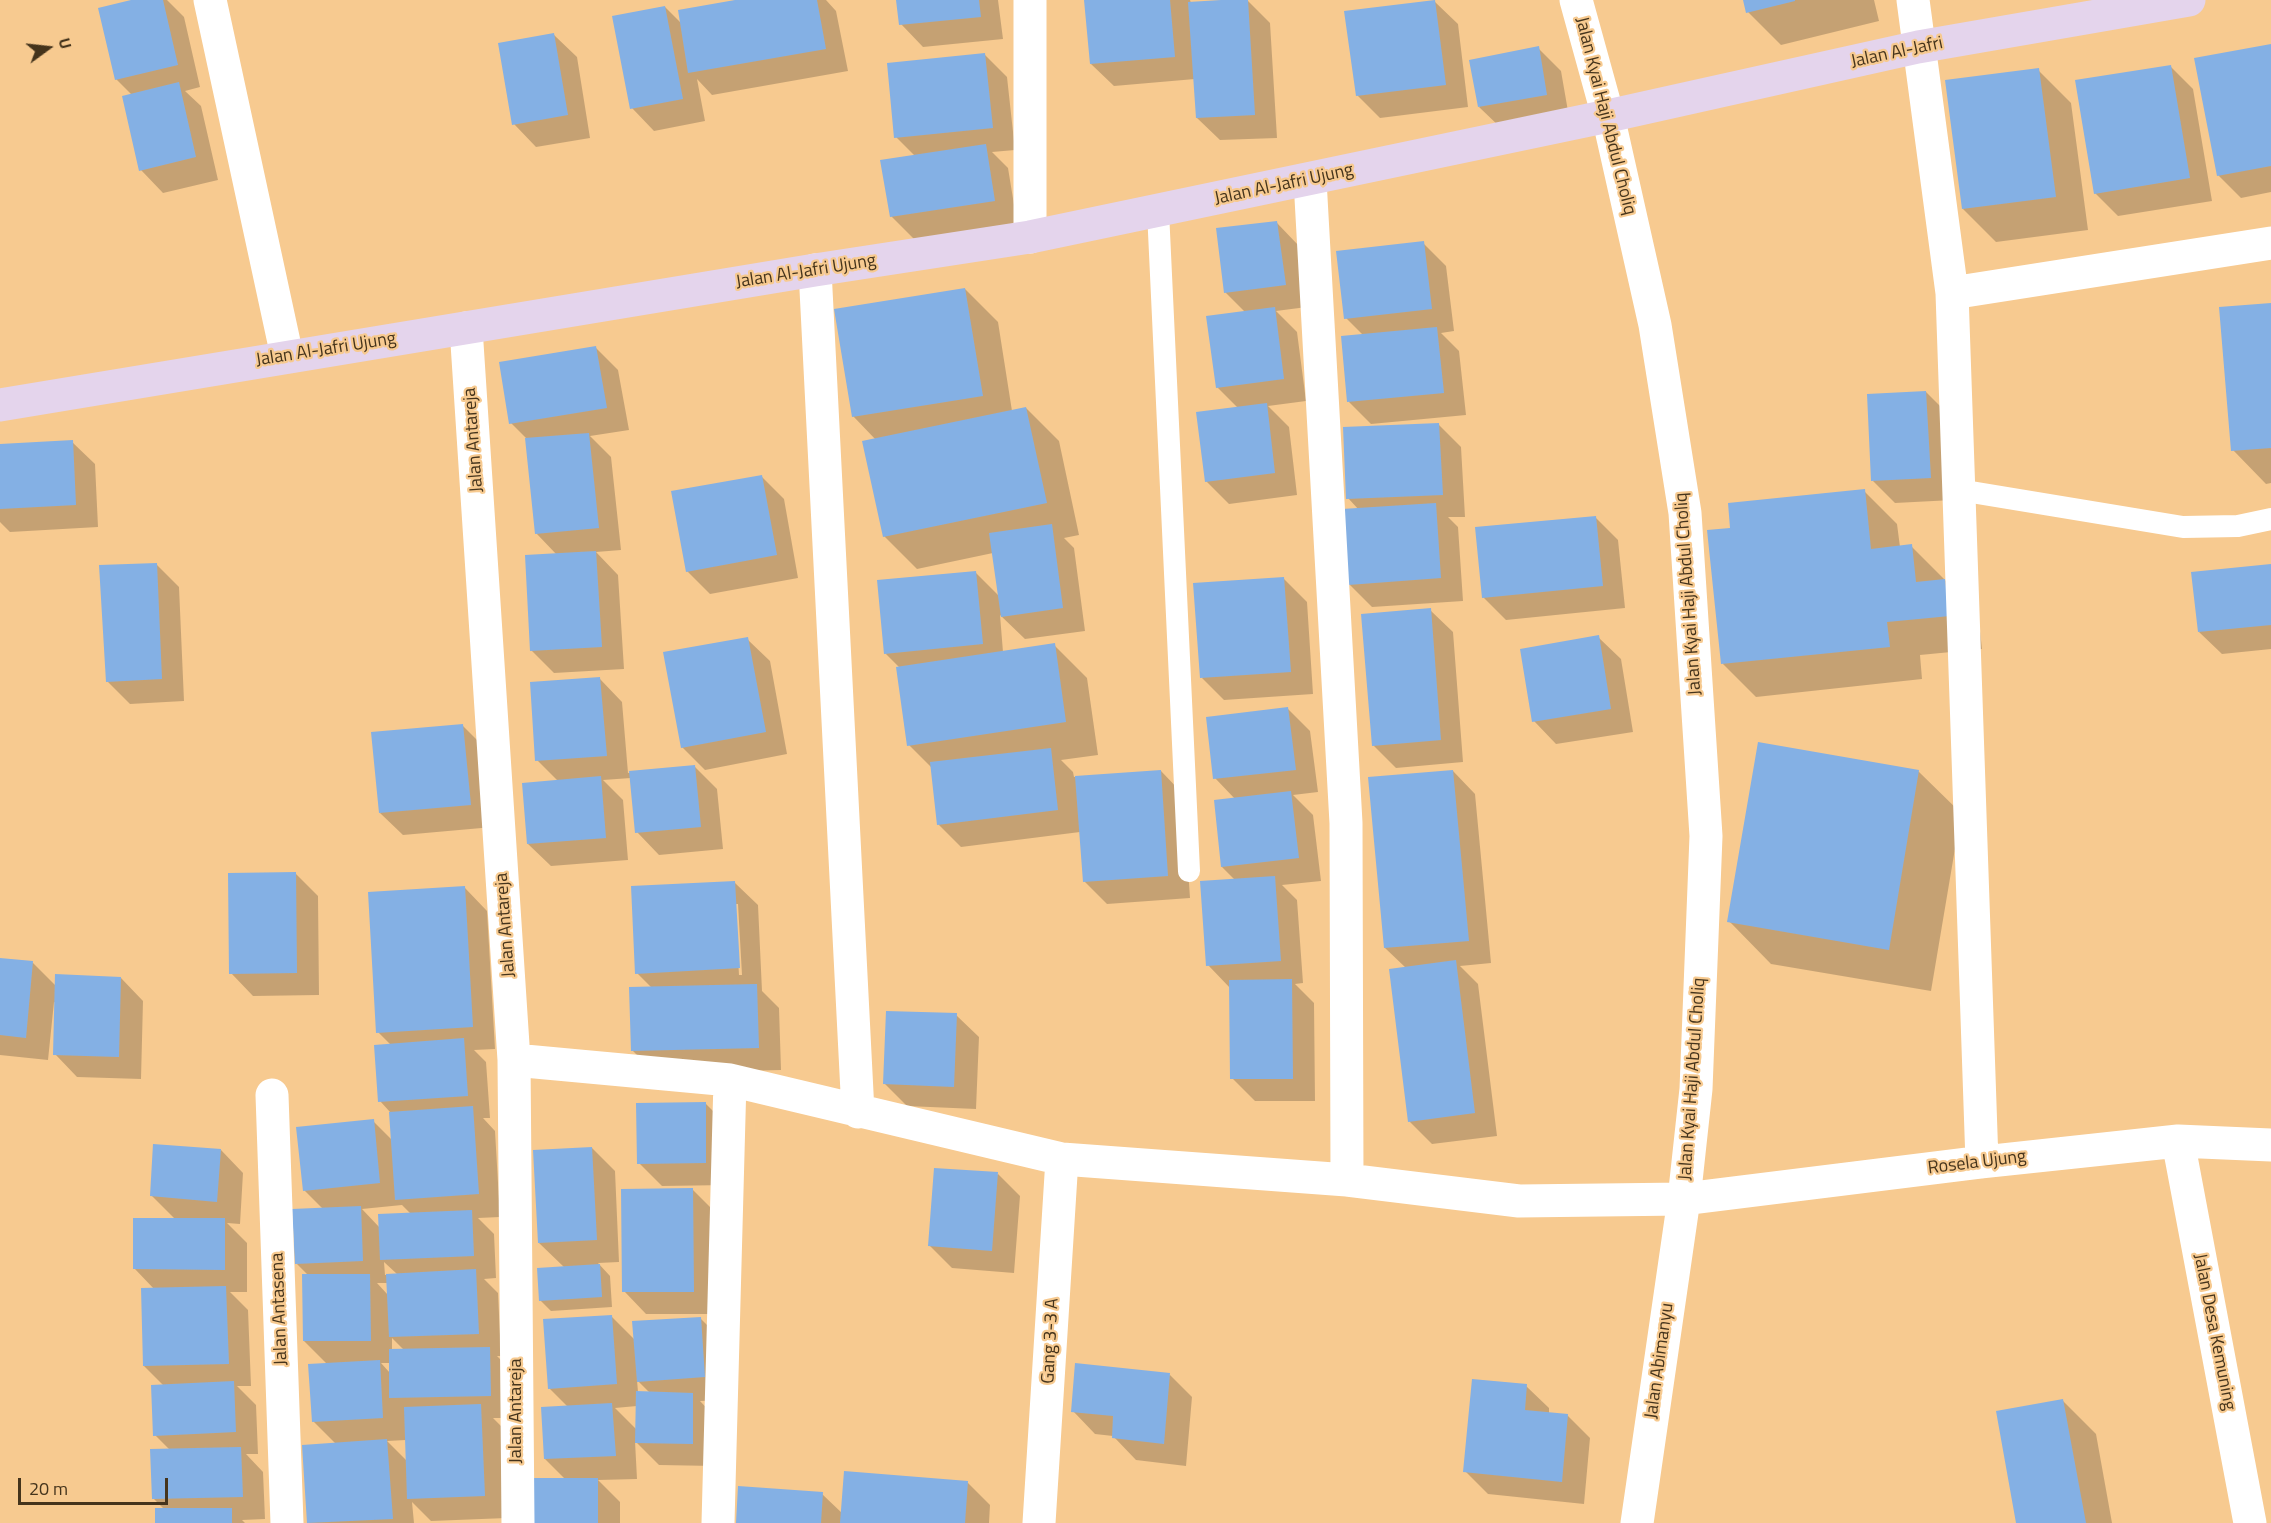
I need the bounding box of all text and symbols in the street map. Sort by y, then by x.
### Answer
street label: Jalan Kyai Haji Abdul Choliq [1570,15,1640,217]
north arrow [18,18,78,78]
street label: Jalan Al-Jafri [1849,33,1945,73]
text: U [52,35,78,52]
street label: Jalan Al-Jafri Ujung [1213,160,1355,210]
street label: Jalan Al-Jafri Ujung [734,250,878,294]
street label: Jalan Al-Jafri Ujung [254,328,398,372]
street label: Jalan Antareja [460,387,488,493]
street label: Jalan Kyai Haji Abdul Choliq [1671,492,1707,696]
street label: Jalan Antareja [492,872,520,978]
street label: Jalan Kyai Haji Abdul Choliq [1675,977,1711,1181]
street label: Rosela Ujung [1927,1146,2027,1180]
street label: Jalan Antasena [267,1252,293,1366]
street label: Jalan Desa Kemuning [2188,1252,2240,1412]
street label: Gang 3-3 A [1038,1298,1064,1384]
street label: Jalan Abimanyu [1641,1302,1679,1420]
street label: Jalan Antareja [506,1359,528,1463]
scale bar [21,1466,171,1504]
text: 20 m [29,1475,68,1502]

